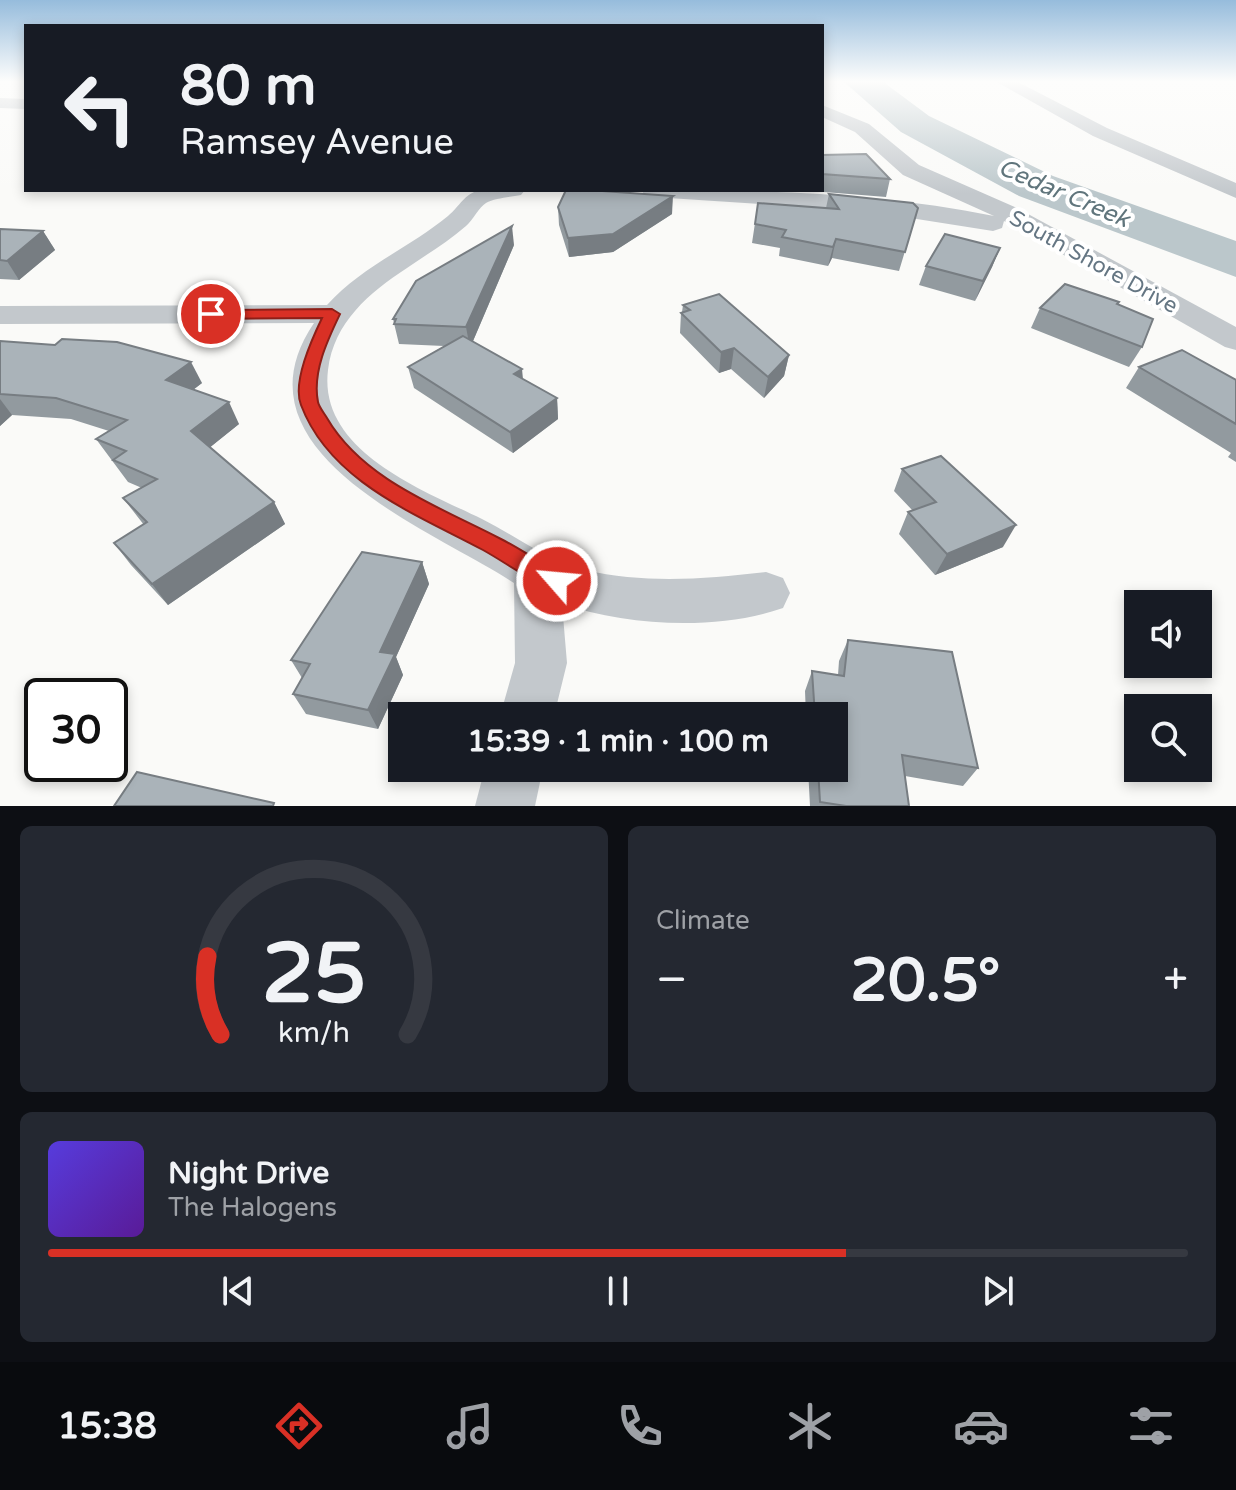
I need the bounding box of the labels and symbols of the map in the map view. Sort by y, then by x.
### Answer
water label: Cedar Creek [994,153,1135,235]
street label: South Shore Drive [1005,205,1182,319]
pin [177,280,245,348]
position arrow [515,539,599,623]
speed limit sign: 30 [24,678,128,782]

